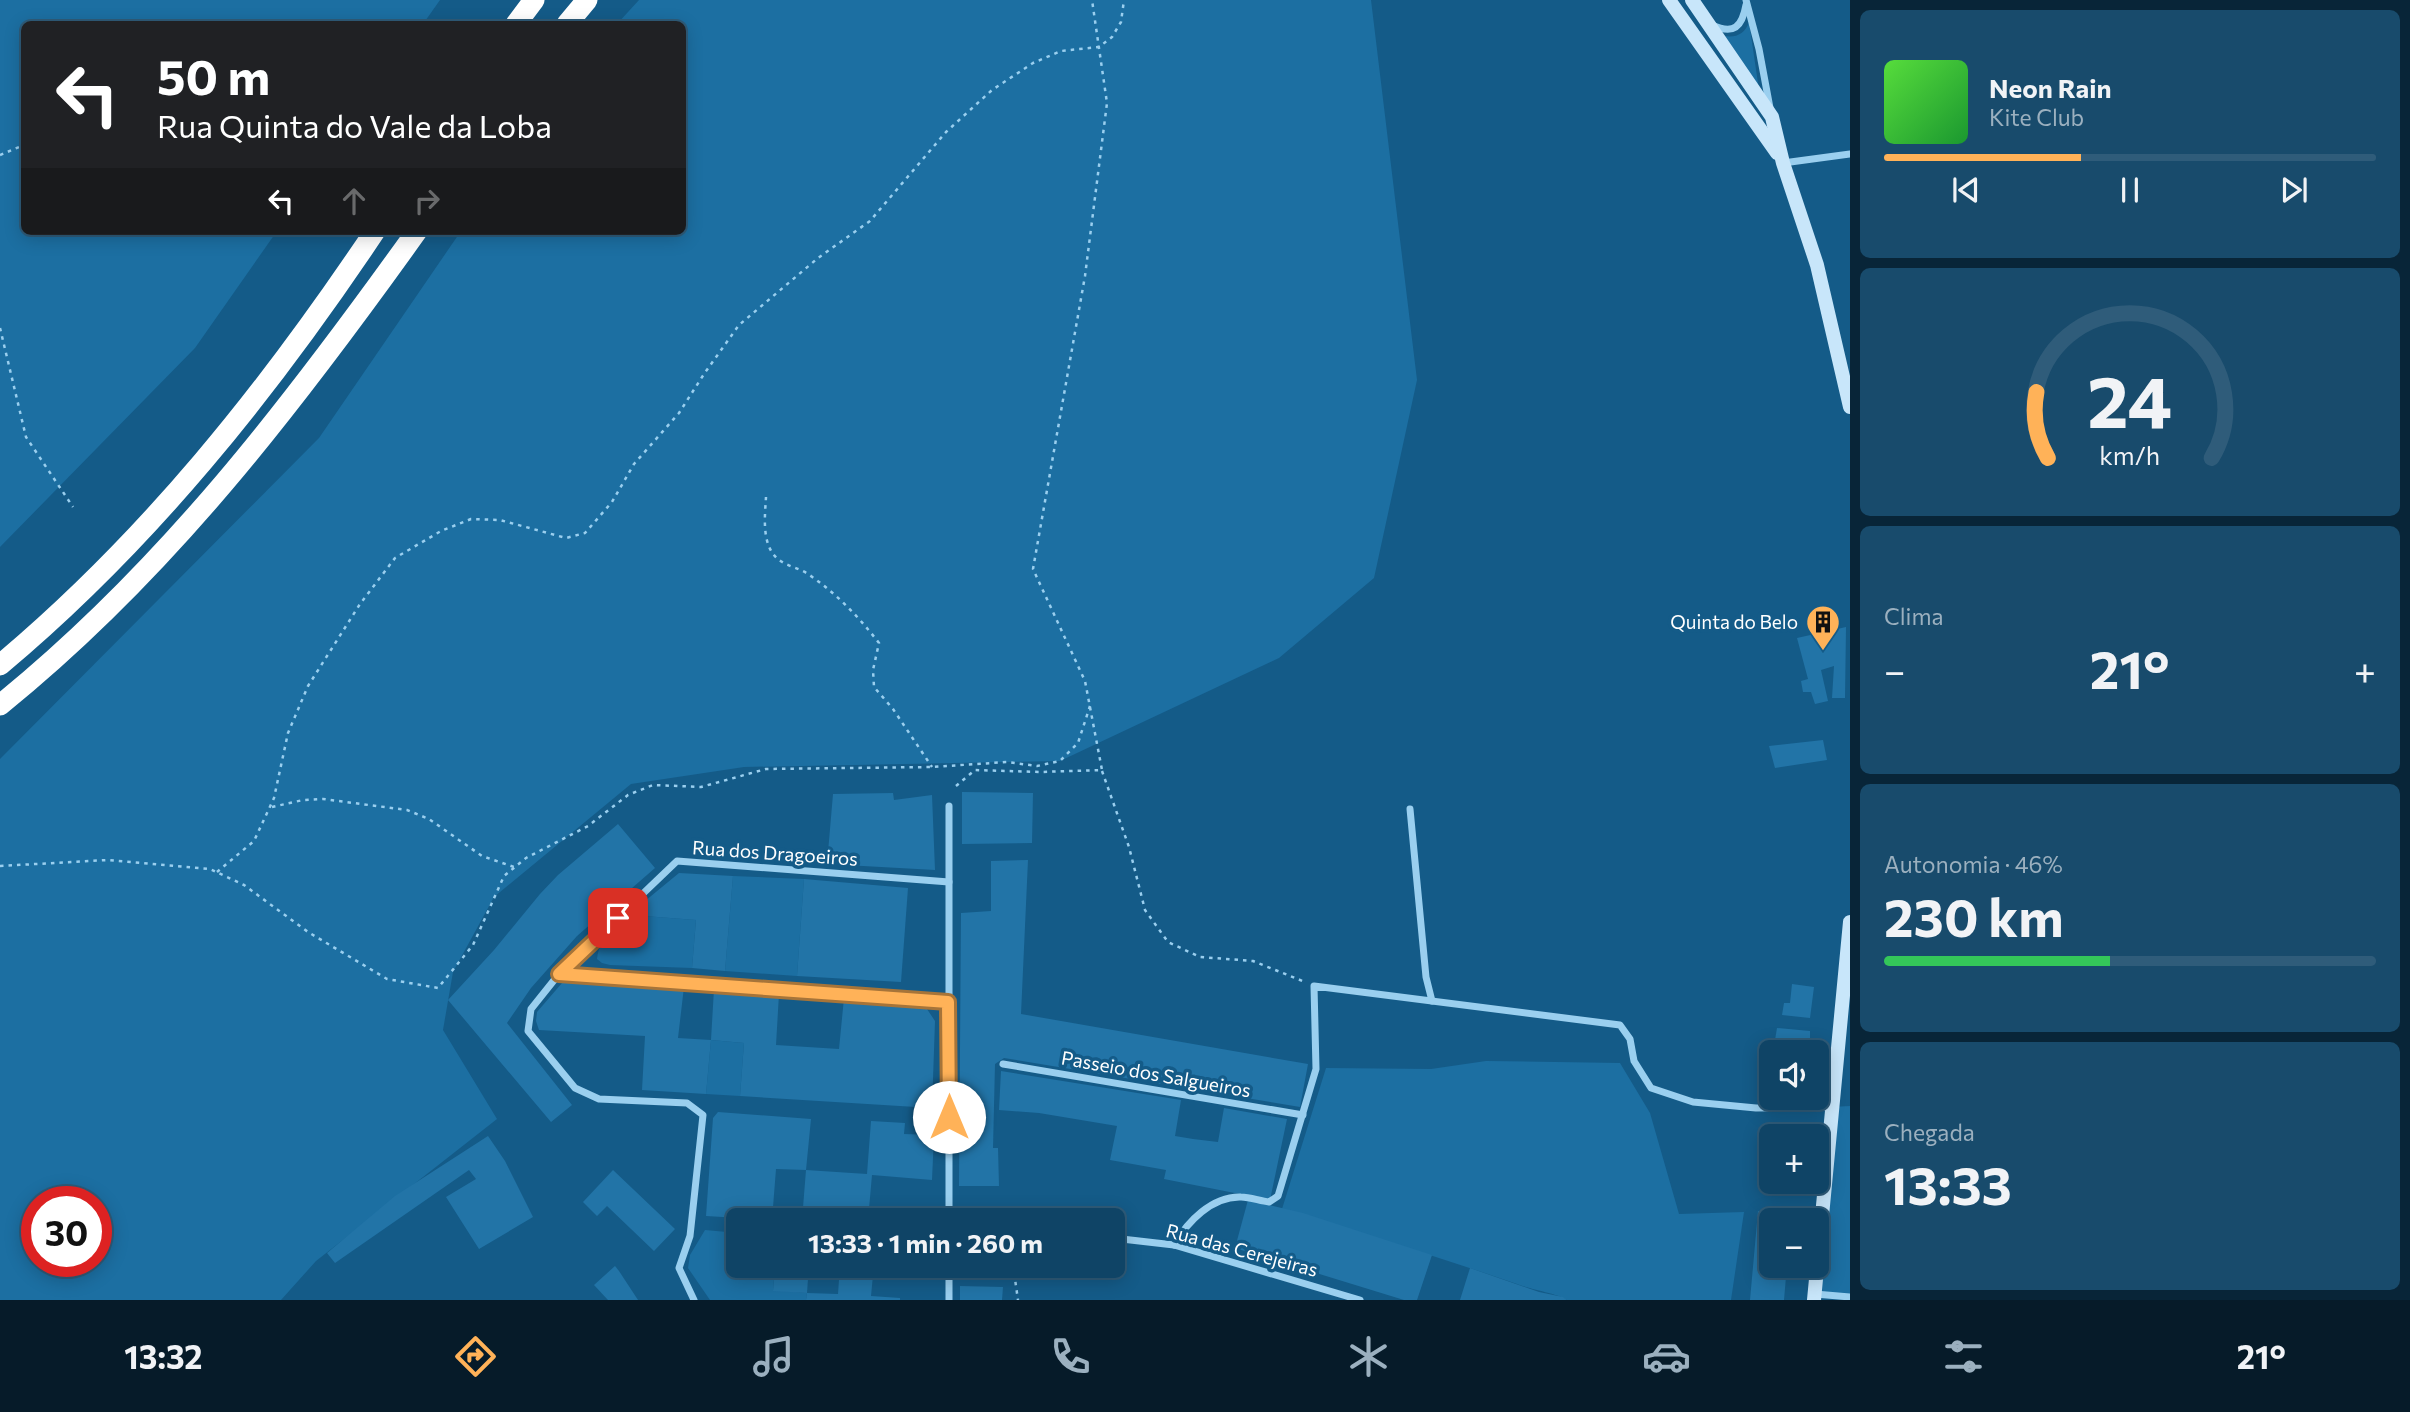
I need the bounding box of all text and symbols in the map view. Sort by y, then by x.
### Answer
text: 50 m [157,45,270,105]
icon: left [42,49,133,140]
text: Neon Rain [1989,72,2112,103]
text: Kite Club [1989,103,2084,131]
text: Rua Quinta do Vale da Loba [157,105,552,145]
icon: previous [1947,171,1985,209]
icon: pause [2111,171,2149,209]
icon: next [2275,171,2313,209]
icon: left [262,182,300,220]
icon: ahead [335,182,373,220]
icon: right [408,182,446,220]
text: 24 [2087,354,2173,443]
text: km/h [2100,440,2160,470]
text: Clima [1884,602,1944,630]
building icon: Quinta do Belo [1804,603,1842,652]
place label: Quinta do Belo [1670,610,1798,633]
text: 21° [2090,636,2169,700]
text: − [1884,646,1906,693]
text: + [2354,646,2376,693]
street label: Rua dos Dragoeiros [691,835,859,870]
text: Autonomia · 46% [1884,850,2063,878]
text: 230 km [1884,884,2064,948]
pin [588,888,648,948]
icon: arrive [599,899,637,937]
map controls [1759,1040,1829,1278]
button: sound [1759,1040,1829,1110]
street label: Passeio dos Salgueiros [1059,1045,1253,1102]
position arrow [912,1080,986,1154]
text: Chegada [1884,1118,1975,1146]
button: + [1759,1124,1829,1194]
text: 13:33 [1884,1152,2012,1216]
speed limit sign: 30 [21,1186,112,1277]
button: − [1759,1208,1829,1278]
street label: Rua das Cerejeiras [1164,1218,1320,1281]
text: 13:33 · 1 min · 260 m [808,1227,1043,1258]
icon: directions [451,1332,500,1381]
icon: music [749,1332,798,1381]
icon: phone [1046,1332,1095,1381]
icon: climate [1344,1332,1393,1381]
icon: car [1642,1332,1691,1381]
icon: filters [1939,1332,1988,1381]
text: 13:32 [124,1336,203,1376]
text: 21° [2237,1336,2286,1376]

